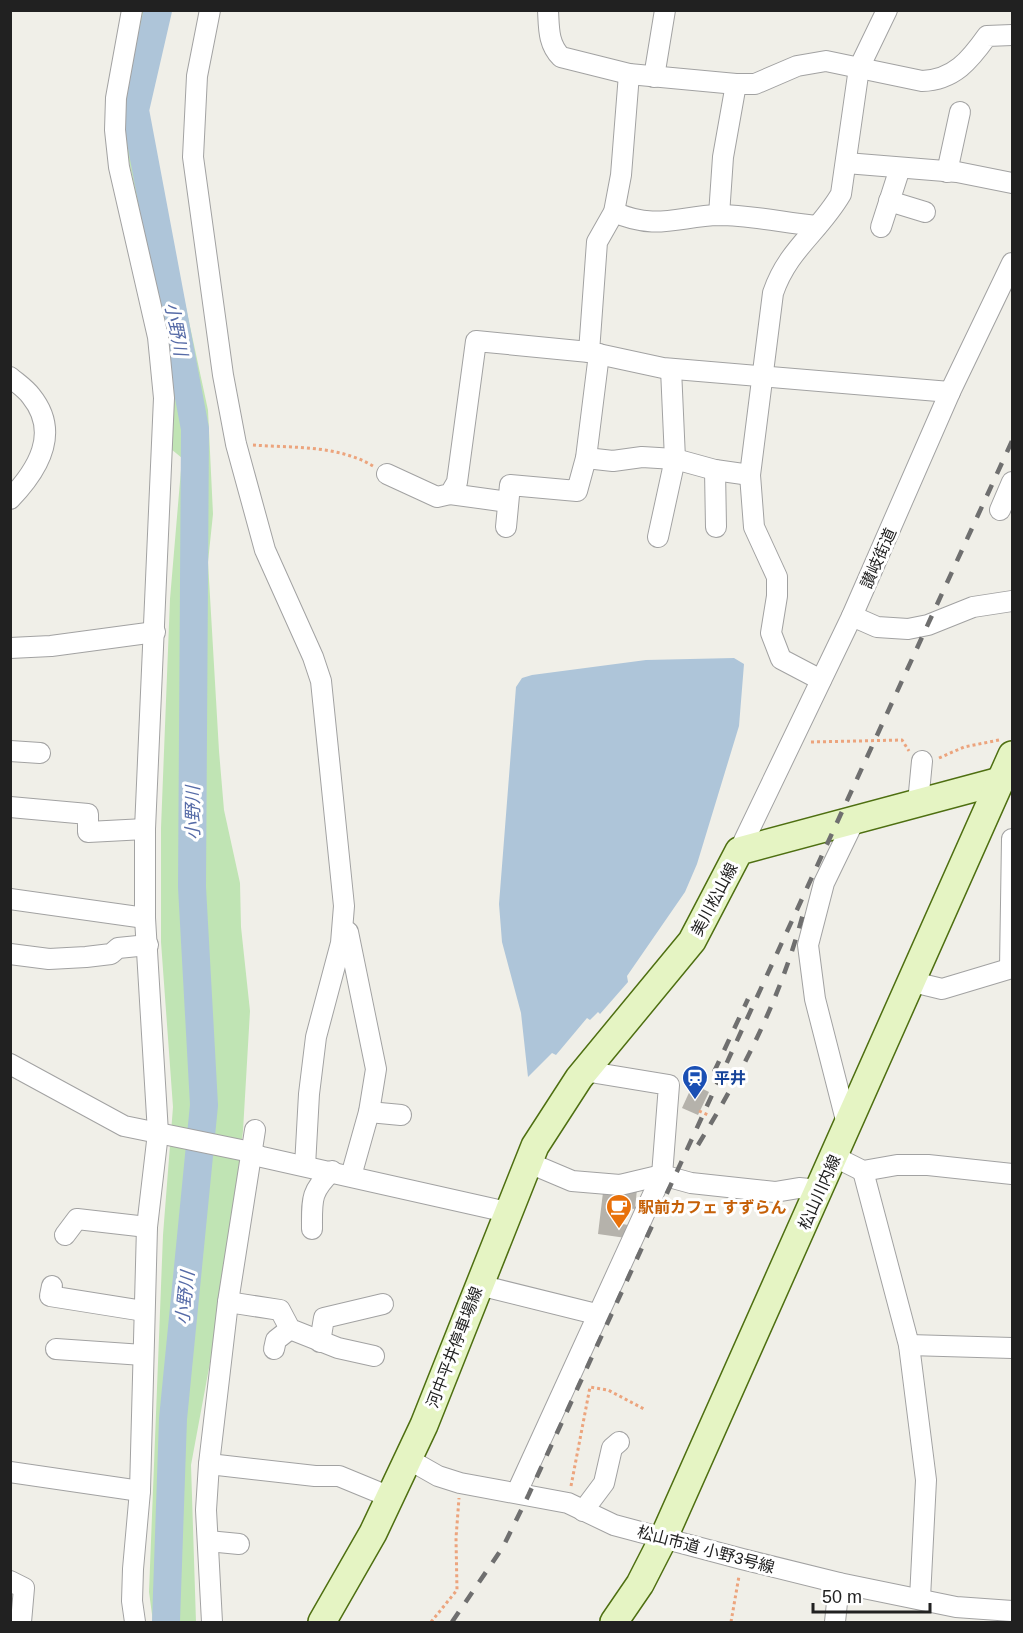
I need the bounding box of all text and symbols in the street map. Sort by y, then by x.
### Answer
water label: 小野川 [161,301,191,359]
street label: 讃岐街道 [858,526,899,591]
water label: 小野川 [183,784,203,840]
street label: 美川松山線 [688,860,741,939]
station icon: 平井 [680,1063,710,1101]
place label: 平井 [714,1069,746,1087]
street label: 松山川内線 [795,1152,843,1232]
cafe icon: 駅前カフェ すずらん [604,1192,634,1230]
place label: 駅前カフェ すずらん [638,1199,786,1216]
water label: 小野川 [172,1268,198,1326]
street label: 河中平井停車場線 [424,1284,485,1410]
street label: 松山市道 小野3号線 [635,1523,776,1576]
scale bar [813,1576,930,1614]
text: 50 m [822,1587,862,1607]

